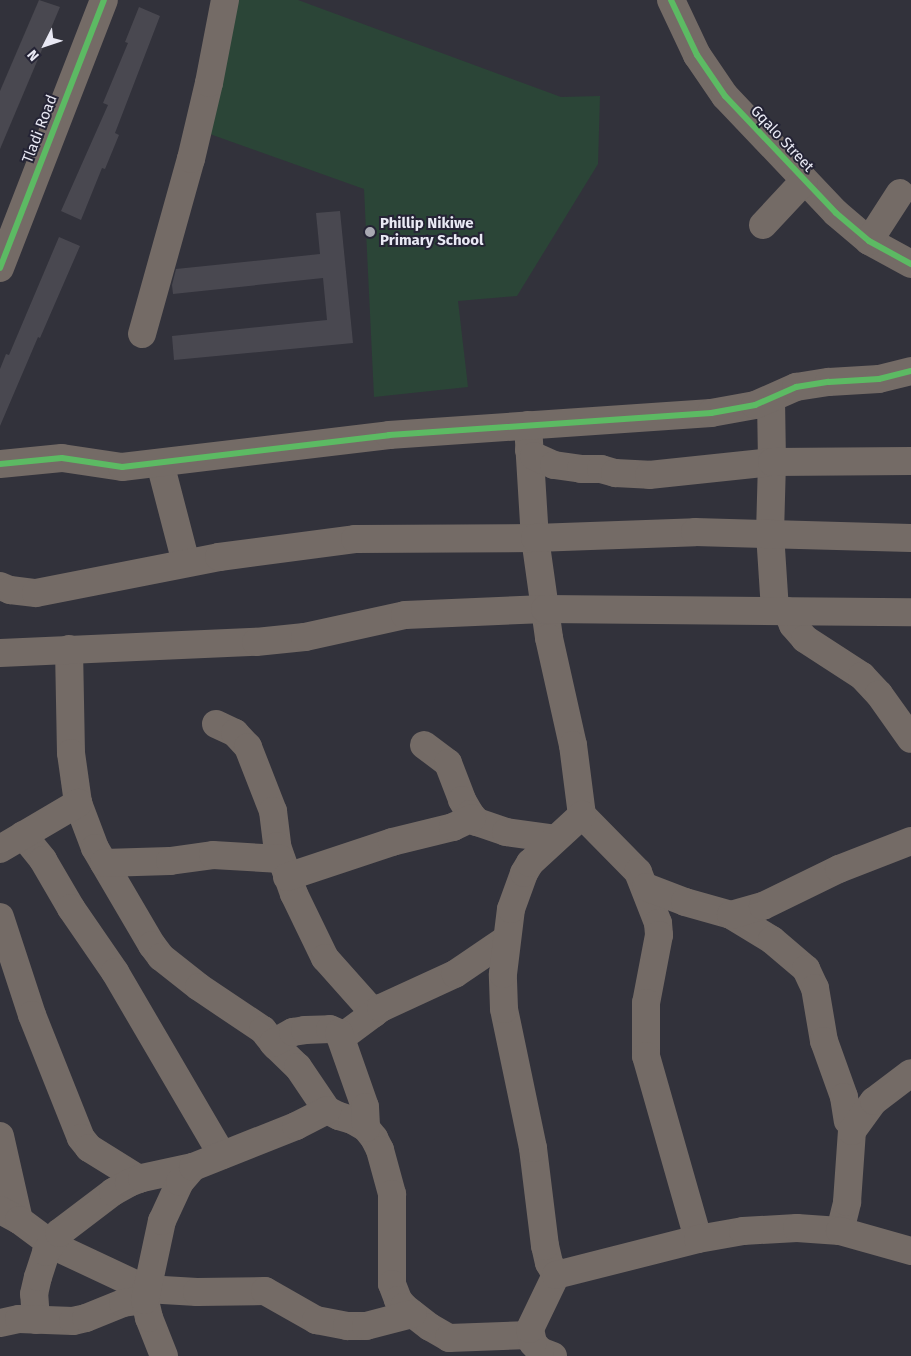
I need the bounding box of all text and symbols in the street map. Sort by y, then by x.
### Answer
north arrow [20,20,70,70]
text: N [24,46,43,64]
street label: Tladi Road [19,92,61,166]
street label: Gqalo Street [747,102,817,176]
place label: Phillip Nikiwe Primary School [380,214,484,249]
marker: Phillip Nikiwe Primary School [364,226,376,238]

